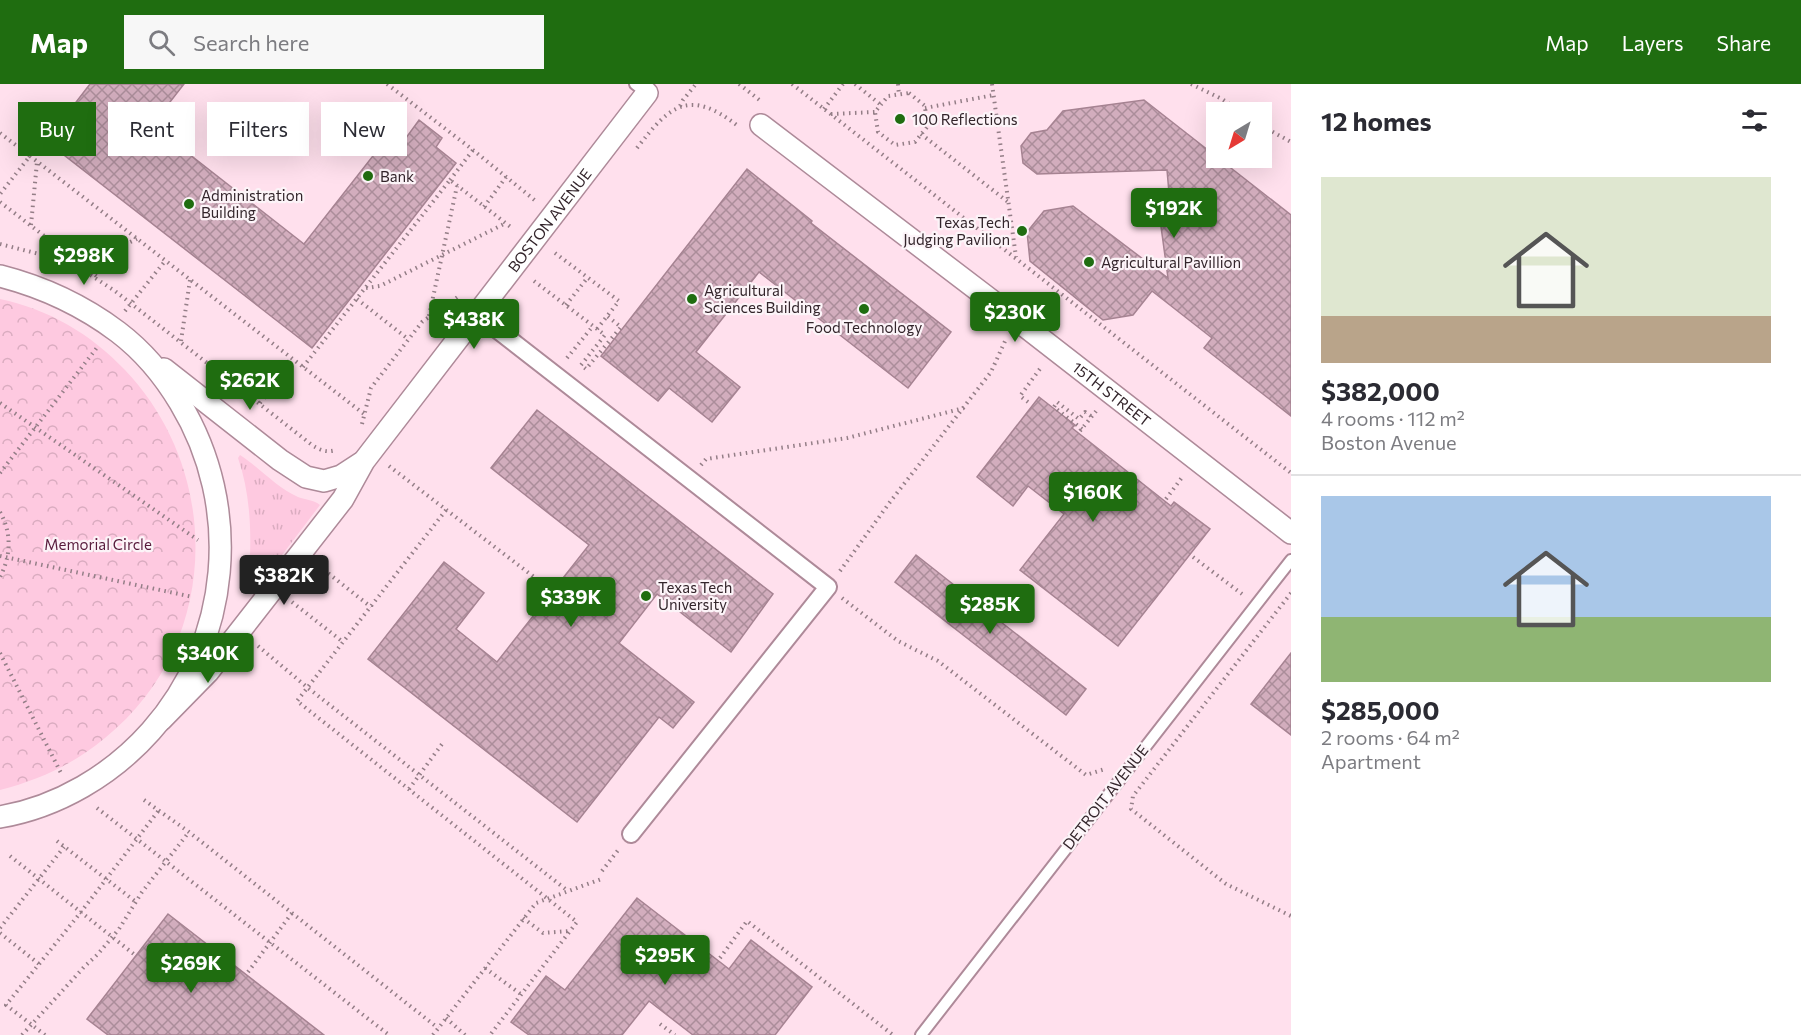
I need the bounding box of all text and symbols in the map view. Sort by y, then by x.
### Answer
search box [124,15,544,69]
text: Map [30,25,88,59]
icon: search [145,26,178,59]
text: Search here [193,29,309,56]
text: Map [1545,30,1589,55]
text: Layers [1622,30,1684,55]
text: Share [1717,30,1771,55]
chip: Buy [18,102,96,156]
chip: Rent [108,102,195,156]
chip: Filters [207,102,309,156]
chip: New [321,102,407,156]
north arrow [1206,102,1272,168]
map controls [1206,102,1272,168]
icon: filters [1738,104,1771,137]
text: 12 homes [1321,105,1432,136]
place label: 100 Reflections [912,110,1018,128]
marker: 100 Reflections [893,112,907,126]
street label: BOSTON AVENUE [504,165,595,275]
place label: Bank [380,167,414,185]
marker: Bank [361,169,375,183]
place label: Administration Building [201,186,303,221]
pin: $192K [1132,188,1216,239]
text: $192K [1145,195,1203,219]
marker: Administration Building [182,197,196,211]
place label: Texas Tech Judging Pavilion [903,213,1010,248]
icon: home [1492,216,1600,324]
marker: Texas Tech Judging Pavilion [1015,224,1029,238]
pin: $298K [42,235,126,286]
text: $298K [53,242,115,266]
place label: Agricultural Pavillion [1101,253,1241,271]
marker: Agricultural Pavillion [1082,255,1096,269]
place label: Agricultural Sciences Building [704,281,821,316]
marker: Agricultural Sciences Building [685,292,699,306]
pin: $230K [973,292,1057,343]
pin: $438K [432,299,516,350]
text: $230K [984,299,1046,323]
marker: Food Technology [857,302,871,316]
text: $438K [443,306,505,330]
place label: Food Technology [806,318,922,336]
street label: 15TH STREET [1069,358,1155,430]
pin: $262K [208,360,292,411]
text: $262K [220,367,280,391]
text: $382,000 [1321,375,1440,406]
text: 4 rooms · 112 m² [1321,406,1465,430]
text: Boston Avenue [1321,430,1457,454]
pin: $160K [1051,472,1135,523]
text: $160K [1063,479,1123,503]
park label: Memorial Circle [44,535,152,553]
icon: home [1492,535,1600,643]
pin: $382K [242,555,326,606]
text: $382K [254,562,314,586]
pin: $339K [529,577,613,628]
place label: Texas Tech University [658,578,732,613]
text: $339K [541,584,601,608]
pin: $285K [948,584,1032,635]
marker: Texas Tech University [639,589,653,603]
text: $285K [960,591,1020,615]
pin: $340K [166,633,250,684]
text: $340K [177,640,239,664]
text: $285,000 [1321,694,1439,725]
text: 2 rooms · 64 m² [1321,725,1460,749]
street label: DETROIT AVENUE [1059,741,1152,853]
text: Apartment [1321,749,1421,773]
pin: $295K [623,935,707,986]
text: $295K [635,942,695,966]
pin: $269K [149,943,233,994]
text: $269K [160,950,222,974]

